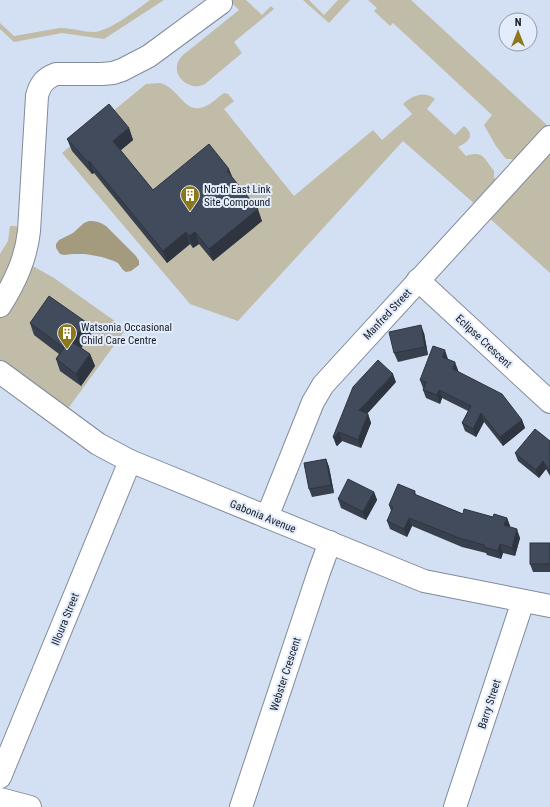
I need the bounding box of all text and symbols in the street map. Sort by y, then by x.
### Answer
north arrow [498,12,538,52]
text: N [515,16,522,29]
place label: North East Link Site Compound [204,183,271,209]
building icon: North East Link Site Compound [179,184,201,212]
street label: Manfred Street [361,286,414,342]
street label: Eclipse Crescent [453,312,514,371]
place label: Watsonia Occasional Child Care Centre [81,321,172,347]
building icon: Watsonia Occasional Child Care Centre [56,322,78,350]
street label: Gabonia Avenue [228,497,298,536]
street label: Illoura Street [49,591,82,647]
street label: Webster Crescent [267,636,303,713]
street label: Barry Street [475,678,504,730]

